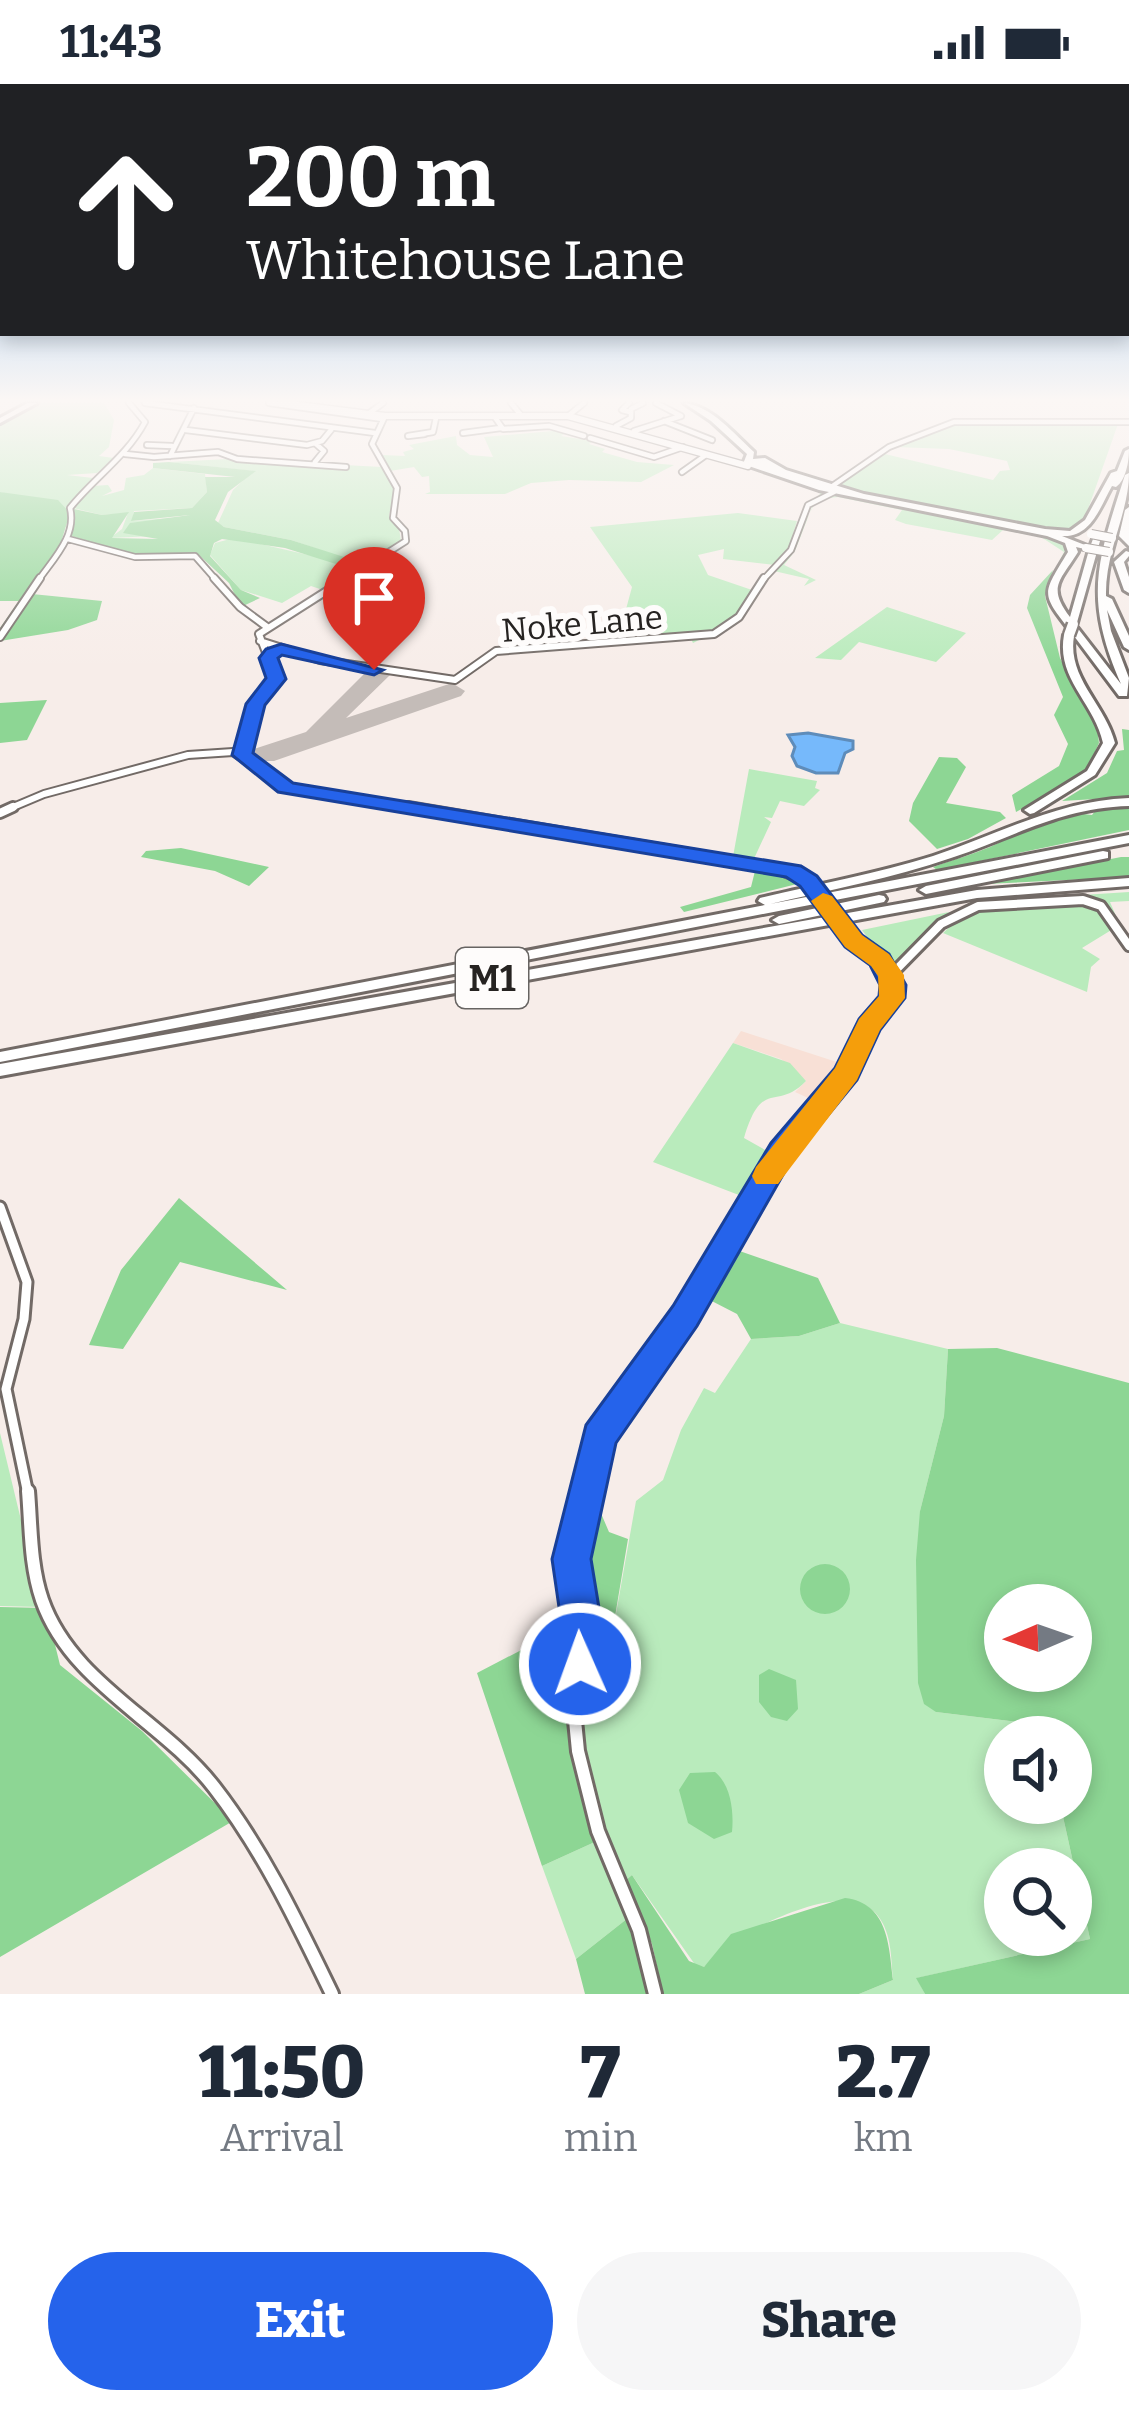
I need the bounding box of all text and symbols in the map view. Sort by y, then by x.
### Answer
text: 11:43 [60,15,163,69]
text: 200 m [246,127,495,228]
icon: ahead [48,132,204,288]
text: Whitehouse Lane [246,229,685,293]
pin [323,547,425,670]
icon: arrive [341,565,407,631]
street label: Noke Lane [500,597,664,651]
road number: M1 [456,948,528,1008]
north arrow [984,1584,1092,1692]
map controls [984,1584,1092,1956]
position arrow [517,1601,643,1727]
button: sound [984,1716,1092,1824]
button: search [984,1848,1092,1956]
text: 11:50 [199,2030,365,2116]
text: 7 [581,2030,621,2116]
text: 2.7 [836,2030,930,2116]
text: Arrival [220,2115,344,2161]
text: min [564,2115,637,2161]
text: km [854,2115,913,2161]
button: Exit [48,2252,553,2390]
button: Share [577,2252,1081,2390]

